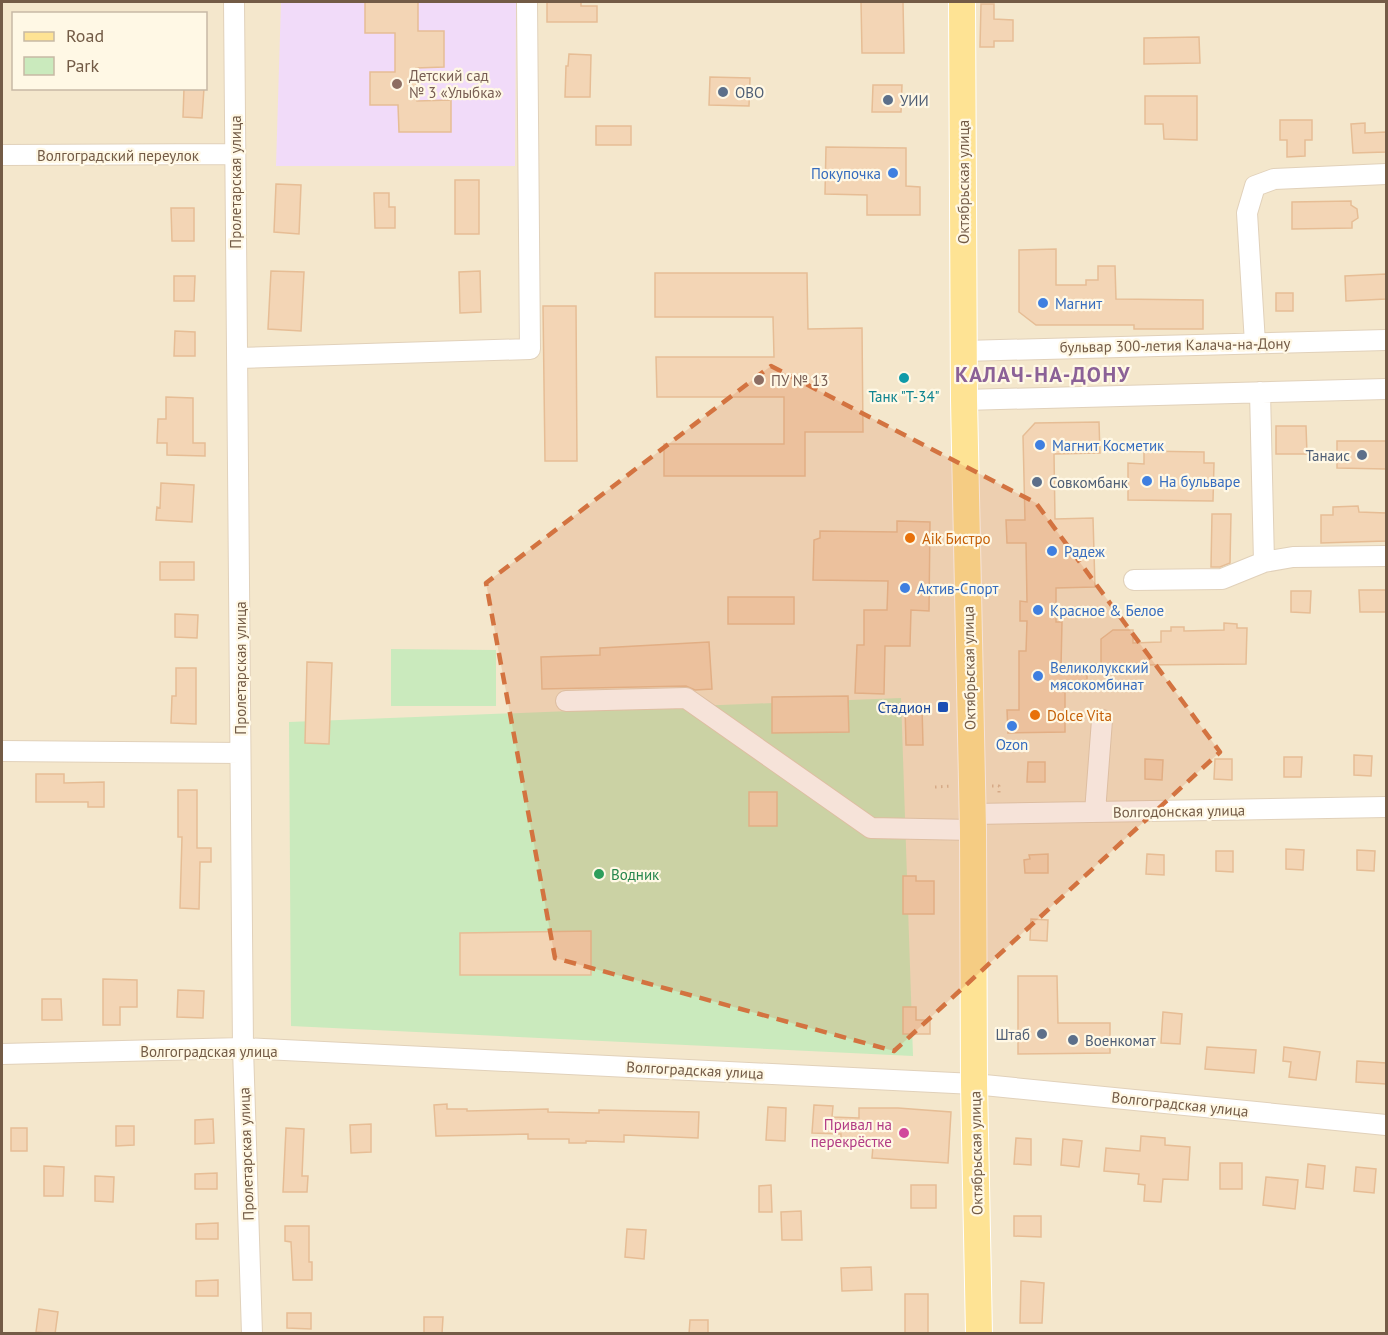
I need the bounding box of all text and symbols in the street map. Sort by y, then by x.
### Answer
legend [12,12,207,90]
text: Road [66,24,104,47]
text: Park [66,54,99,77]
place label: Детский сад № 3 «Улыбка» [409,66,502,102]
marker: Детский сад № 3 «Улыбка» [390,77,404,91]
place label: ОВО [735,83,764,102]
marker: ОВО [716,85,730,99]
place label: УИИ [900,91,929,110]
marker: УИИ [881,93,895,107]
street label: Пролетарская улица [226,115,245,249]
street label: Октябрьская улица [954,120,973,244]
street label: Волгоградский переулок [37,146,200,165]
place label: Покупочка [811,164,881,183]
marker: Покупочка [886,166,900,180]
place label: Магнит [1055,294,1102,313]
marker: Магнит [1036,296,1050,310]
street label: бульвар 300-летия Калача-на-Дону [1059,333,1291,357]
district label: КАЛАЧ-НА-ДОНУ [955,361,1131,388]
place label: ПУ № 13 [771,371,828,390]
marker: Танк "Т-34" [897,371,911,385]
marker: ПУ № 13 [752,373,766,387]
place label: Танк "Т-34" [868,387,940,406]
place label: Магнит Косметик [1052,436,1165,455]
marker: Магнит Косметик [1033,438,1047,452]
place label: Танаис [1305,446,1350,465]
marker: Танаис [1355,448,1369,462]
place label: На бульваре [1159,472,1240,491]
place label: Совкомбанк [1049,473,1129,492]
marker: На бульваре [1140,474,1154,488]
marker: Совкомбанк [1030,475,1044,489]
place label: Aik Бистро [922,529,991,548]
marker: Aik Бистро [903,531,917,545]
place label: Радеж [1064,542,1105,561]
marker: Радеж [1045,544,1059,558]
place label: Актив-Спорт [917,579,998,598]
marker: Актив-Спорт [898,581,912,595]
street label: Пролетарская улица [231,601,250,735]
place label: Красное & Белое [1050,601,1164,620]
marker: Красное & Белое [1031,603,1045,617]
street label: Октябрьская улица [958,606,980,730]
place label: Великолукский мясокомбинат [1050,658,1149,694]
marker: Великолукский мясокомбинат [1031,669,1045,683]
place label: Стадион [878,698,931,717]
marker: Стадион [936,700,950,714]
place label: Dolce Vita [1047,706,1112,725]
marker: Dolce Vita [1028,708,1042,722]
marker: Ozon [1005,719,1019,733]
place label: Ozon [996,735,1028,754]
street label: Волгодонская улица [1113,800,1245,822]
place label: Водник [611,865,660,884]
marker: Водник [592,867,606,881]
place label: Штаб [995,1025,1030,1044]
marker: Штаб [1035,1027,1049,1041]
place label: Военкомат [1085,1031,1156,1050]
marker: Военкомат [1066,1033,1080,1047]
street label: Волгоградская улица [140,1042,278,1061]
street label: Волгоградская улица [626,1057,764,1083]
street label: Пролетарская улица [234,1087,258,1221]
street label: Волгоградская улица [1111,1087,1249,1121]
street label: Октябрьская улица [965,1091,987,1215]
place label: Привал на перекрёстке [811,1115,892,1151]
marker: Привал на перекрёстке [897,1126,911,1140]

